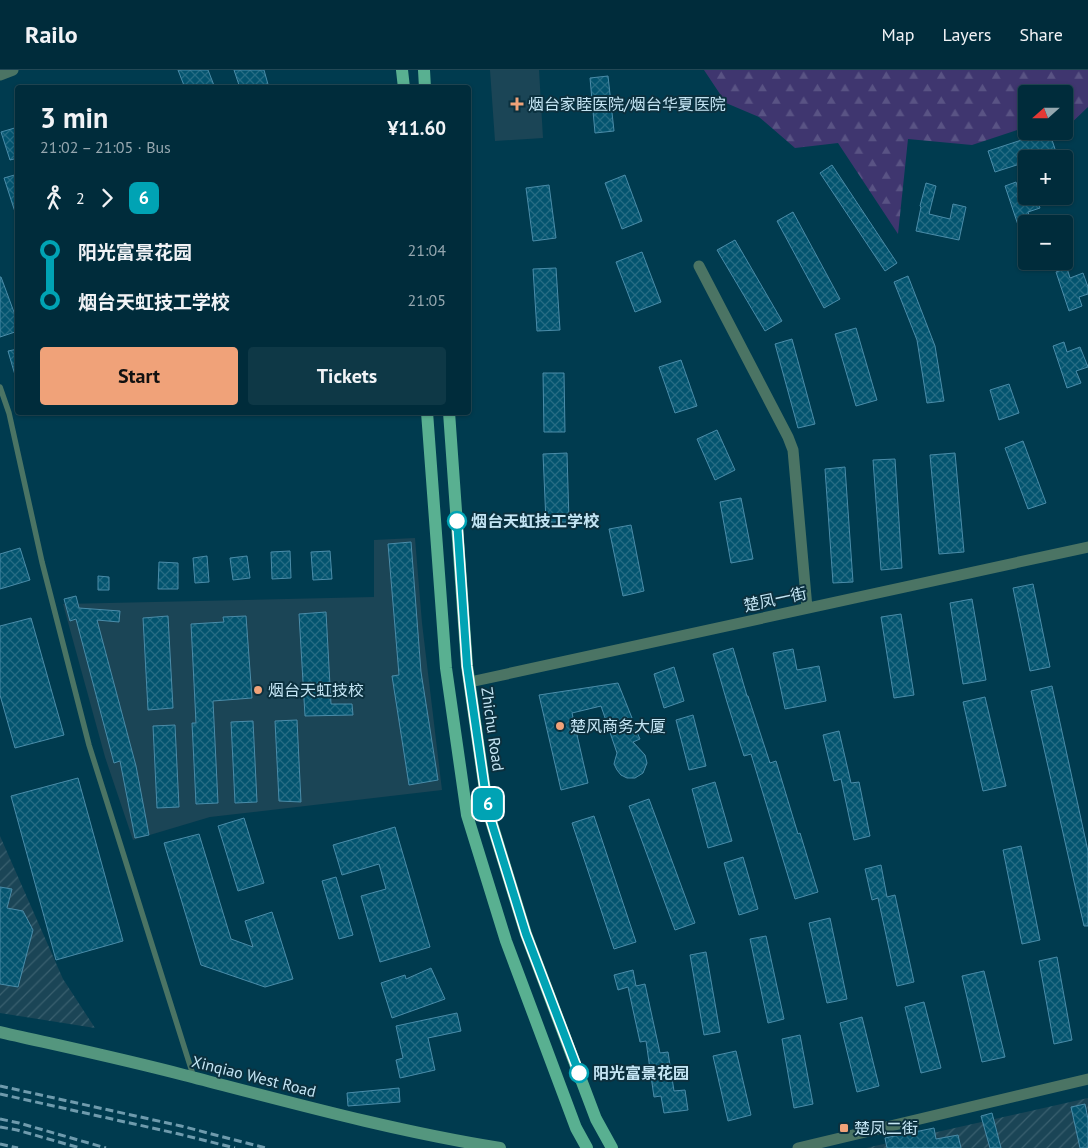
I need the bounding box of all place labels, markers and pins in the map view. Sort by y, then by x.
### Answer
place label: 烟台家睦医院/烟台华夏医院 [528,94,726,114]
marker: 烟台家睦医院/烟台华夏医院 [510,97,524,111]
marker: 烟台天虹技工学校 [447,511,467,531]
place label: 烟台天虹技工学校 [471,511,600,531]
place label: 烟台天虹技校 [268,680,364,700]
marker: 烟台天虹技校 [252,684,264,696]
place label: 楚风商务大厦 [570,716,666,736]
marker: 楚风商务大厦 [554,720,566,732]
marker: 阳光富景花园 [569,1063,589,1083]
place label: 阳光富景花园 [593,1063,689,1083]
place label: 楚凤二街 [854,1118,918,1138]
marker: 楚凤二街 [838,1122,850,1134]

